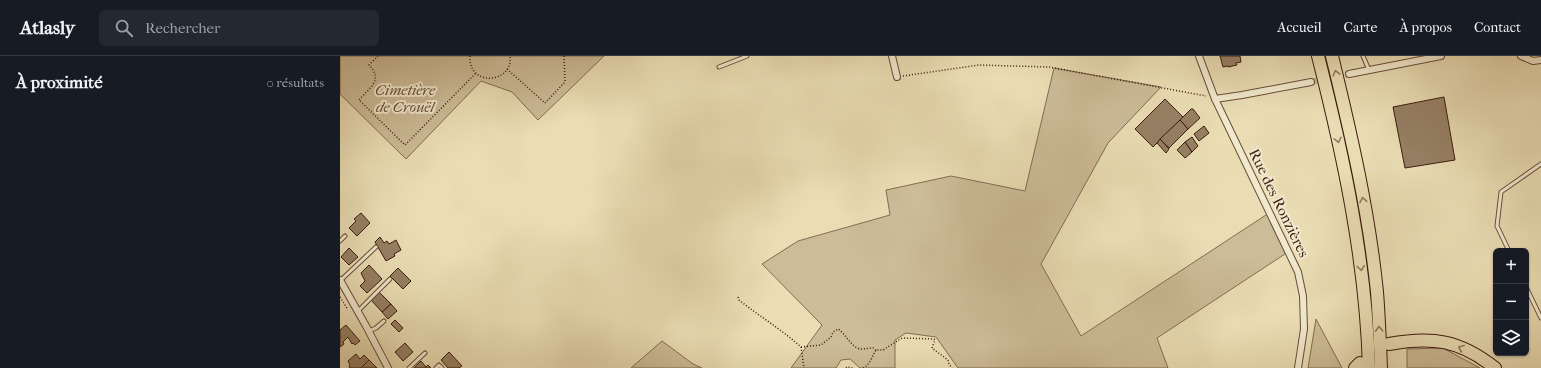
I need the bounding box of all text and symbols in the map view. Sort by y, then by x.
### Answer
search box [99,10,379,46]
text: Atlasly [20,17,75,39]
icon: search [113,17,135,39]
text: Rechercher [145,19,220,37]
text: Accueil [1277,19,1322,36]
text: Carte [1344,19,1377,36]
text: À propos [1399,19,1452,36]
text: Contact [1474,19,1521,36]
one-way arrow [1332,70,1341,77]
text: À proximité [16,72,103,92]
text: 0 résultats [266,75,324,90]
park label: Cimetière de Crouël [375,81,436,116]
one-way arrow [1334,137,1342,143]
street label: Rue des Ronzières [1245,146,1313,261]
one-way arrow [1360,197,1368,203]
map controls [1493,248,1529,356]
button: + [1493,248,1529,284]
one-way arrow [1356,265,1365,271]
button: − [1493,284,1529,320]
button: layers [1493,320,1529,356]
one-way arrow [1374,326,1383,332]
one-way arrow [1458,345,1466,353]

